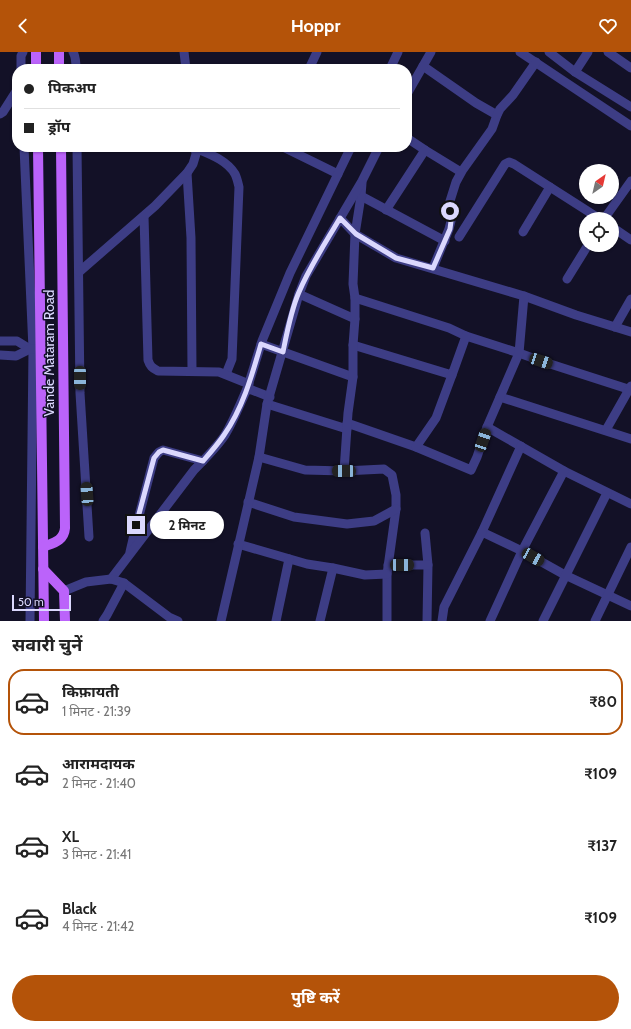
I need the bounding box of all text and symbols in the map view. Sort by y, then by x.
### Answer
icon: back [12,15,34,37]
text: Hoppr [291,15,340,37]
icon: heart [597,15,619,37]
text: पिकअप [48,79,96,97]
text: ड्रॉप [48,118,70,136]
north arrow [579,164,619,204]
map controls [579,164,619,252]
route start [441,202,459,220]
button: locate [579,212,619,252]
street label: Vande Mataram Road [40,290,58,416]
car [528,352,554,370]
car [74,366,86,390]
car [473,427,493,453]
car [332,465,356,477]
car [80,482,94,506]
callout: 2 मिनट [150,511,224,539]
route end [127,516,145,534]
text: 2 मिनट [168,517,206,533]
car [520,546,546,568]
car [390,559,414,571]
scale bar [12,593,71,612]
text: 50 m [18,595,44,609]
text: सवारी चुनें [12,634,82,656]
text: किफ़ायती [62,683,119,701]
icon: car [14,684,50,720]
text: ₹80 [589,693,617,711]
text: 1 मिनट · 21:39 [62,703,131,719]
text: आरामदायक [62,755,135,773]
icon: car [14,756,50,792]
text: ₹109 [584,765,617,783]
text: 2 मिनट · 21:40 [62,775,136,791]
icon: car [14,828,50,864]
text: XL [62,828,79,846]
text: ₹137 [588,837,617,855]
text: 3 मिनट · 21:41 [62,846,131,862]
icon: car [14,900,50,936]
text: Black [62,900,97,918]
text: ₹109 [584,909,617,927]
text: 4 मिनट · 21:42 [62,918,134,934]
button: पुष्टि करें [12,975,619,1021]

